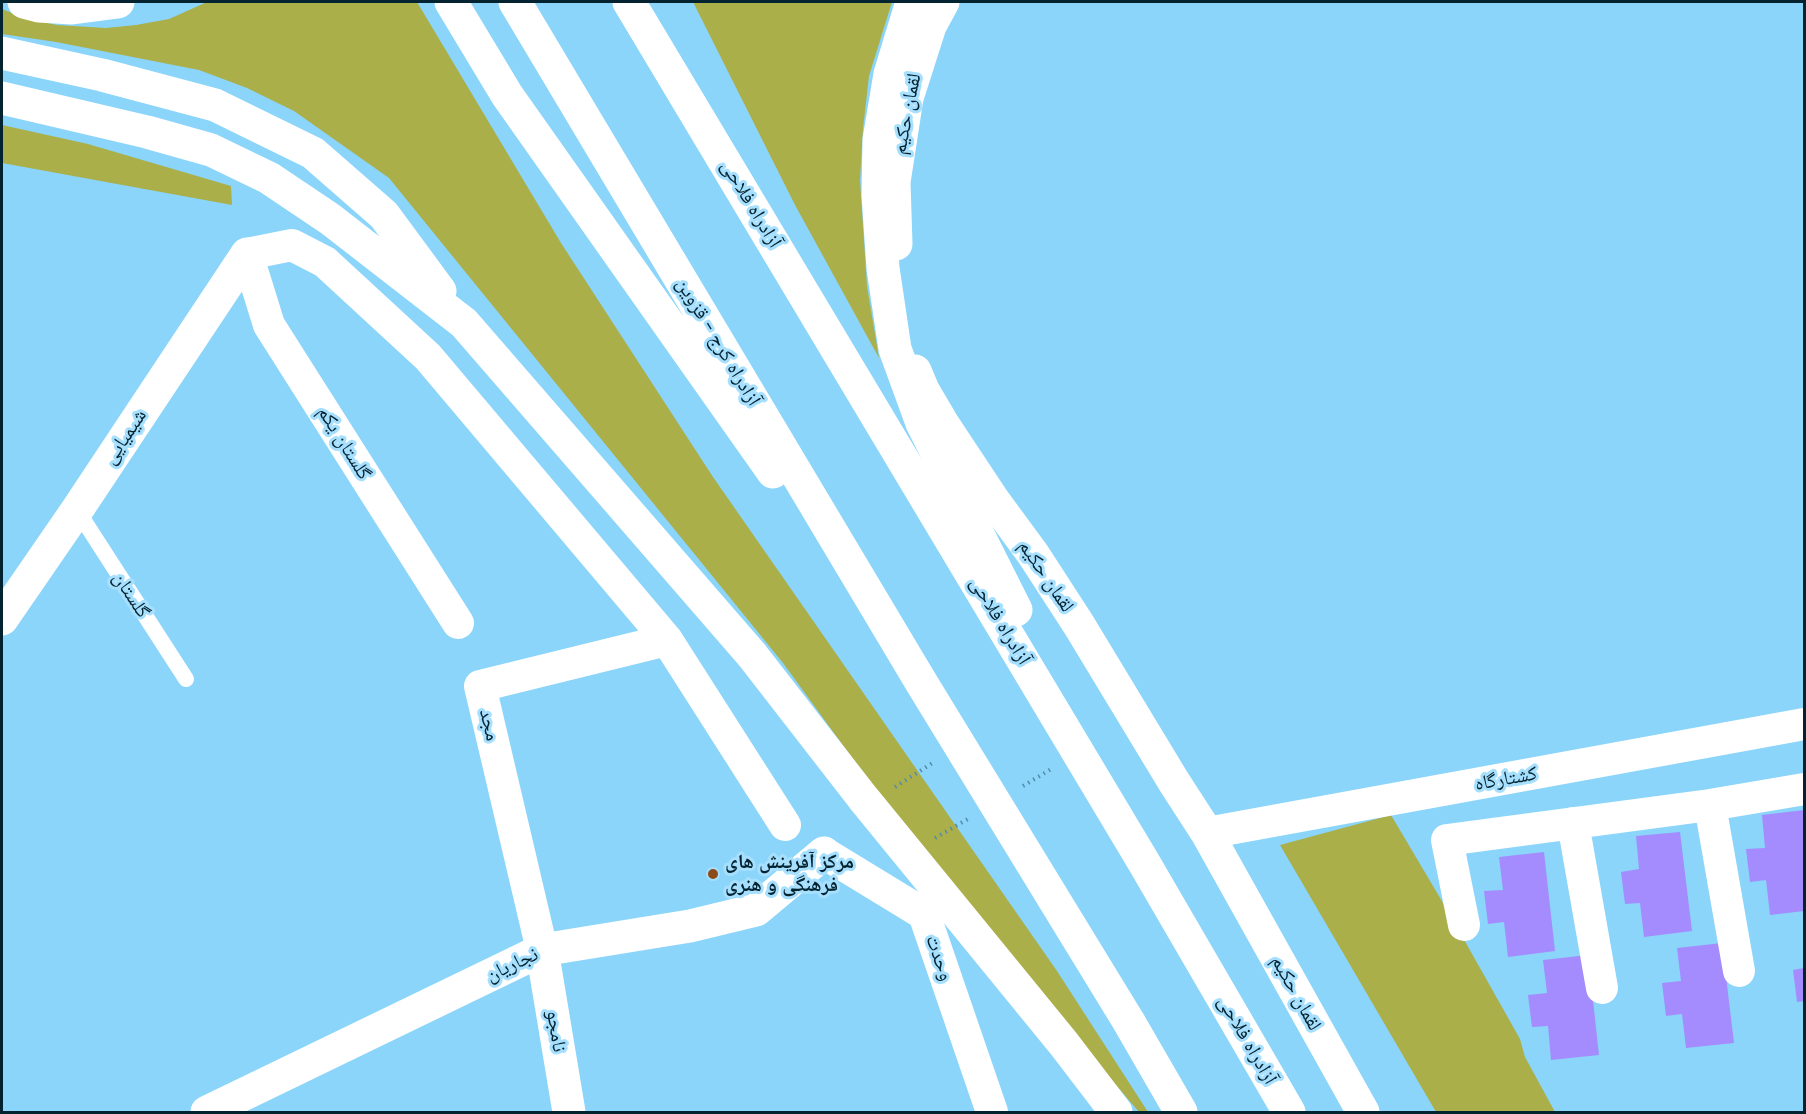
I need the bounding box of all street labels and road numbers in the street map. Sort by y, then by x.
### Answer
street label: لقمان حکیم [887,71,927,157]
street label: آزادراه فلاحی [715,156,787,252]
street label: آزادراه کرج - قزوین [670,274,766,410]
street label: گلستان یکم [312,402,376,484]
street label: شیمیایی [98,405,152,469]
street label: لقمان حکیم [1013,535,1079,617]
street label: گلستان [107,567,155,623]
street label: آزادراه فلاحی [964,573,1036,669]
street label: مجد [474,707,504,743]
street label: کشتارگاه [1473,762,1539,796]
street label: وحدت [920,932,958,984]
street label: نجاریان [482,942,542,988]
street label: لقمان حکیم [1266,951,1326,1035]
street label: آزادراه فلاحی [1212,991,1282,1089]
street label: نامجو [541,1008,571,1054]

